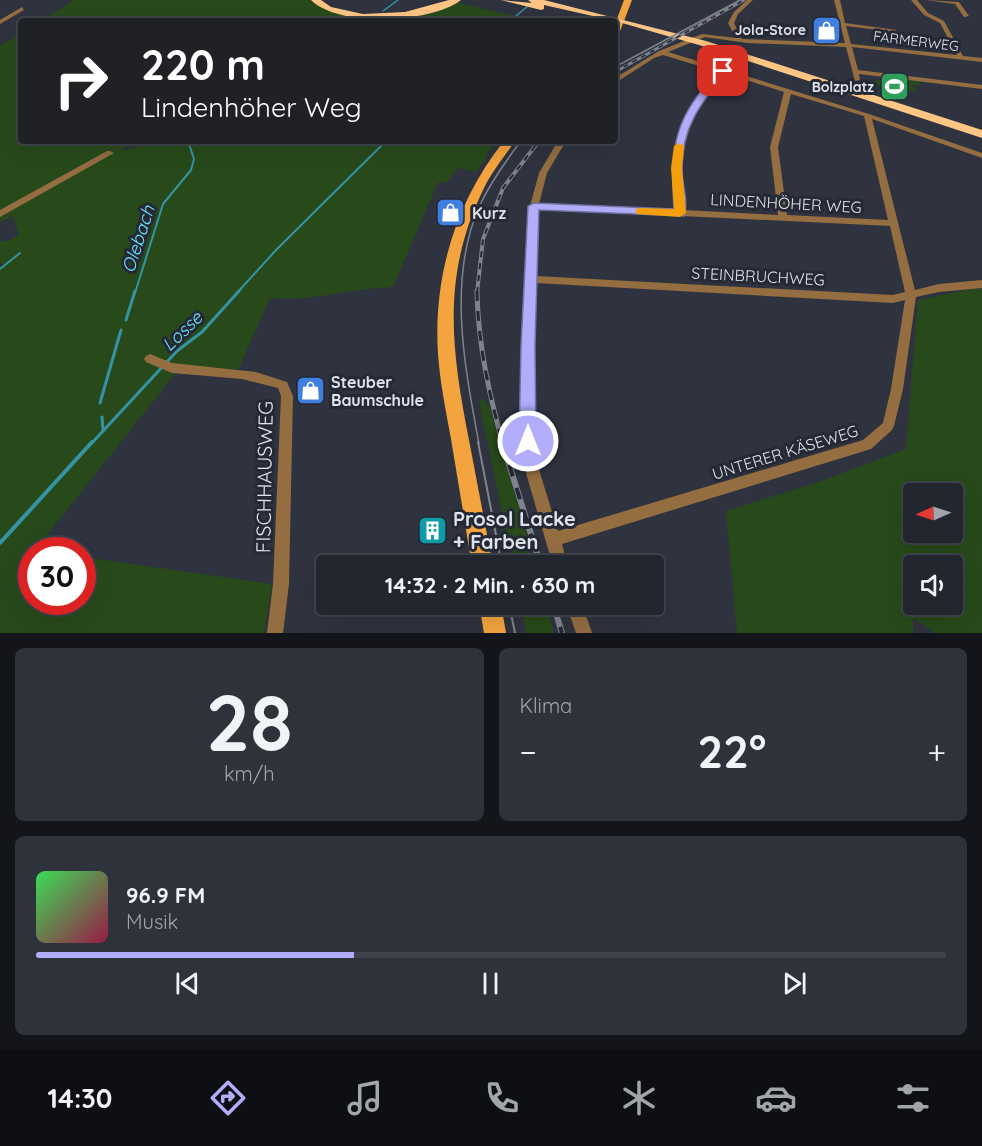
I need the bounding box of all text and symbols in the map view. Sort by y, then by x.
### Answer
shop icon: Jola-Store [811,14,843,46]
place label: Jola-Store [735,21,806,39]
street label: FARMERWEG [872,27,960,55]
text: 220 m [141,38,265,91]
icon: right [42,42,120,120]
pin [697,45,748,96]
icon: arrive [706,54,739,87]
sports icon: Bolzplatz [879,71,911,103]
place label: Bolzplatz [812,78,874,96]
text: Lindenhöher Weg [141,90,362,124]
street label: LINDENHÖHER WEG [710,189,862,217]
shop icon: Kurz [435,197,467,229]
water label: Olebach [116,202,160,276]
place label: Kurz [472,203,507,223]
street label: STEINBRUCHWEG [691,263,825,289]
water label: Losse [157,306,208,356]
place label: Steuber Baumschule [331,372,424,410]
shop icon: Steuber Baumschule [294,375,326,407]
street label: FISCHHAUSWEG [250,401,278,553]
position arrow [496,409,560,473]
street label: UNTERER KÄSEWEG [710,420,860,484]
north arrow [903,483,963,543]
map controls [903,483,963,615]
place label: Prosol Lacke + Farben [453,506,576,554]
building icon: Prosol Lacke + Farben [416,514,448,546]
speed limit sign: 30 [18,537,96,615]
button: sound [903,555,963,615]
text: 14:32 · 2 Min. · 630 m [385,571,595,599]
text: 28 [206,673,293,771]
text: Klima [520,693,572,718]
text: 22° [698,723,766,779]
text: − [520,731,537,772]
text: + [927,731,946,772]
text: km/h [224,761,275,786]
text: 96.9 FM [126,881,205,909]
text: Musik [126,909,178,934]
icon: previous [171,967,204,1000]
icon: pause [474,967,507,1000]
icon: next [778,967,811,1000]
icon: directions [207,1077,249,1119]
icon: music [344,1077,386,1119]
icon: phone [481,1077,523,1119]
icon: climate [618,1077,660,1119]
icon: car [755,1077,797,1119]
icon: filters [892,1077,934,1119]
text: 14:30 [48,1081,112,1115]

